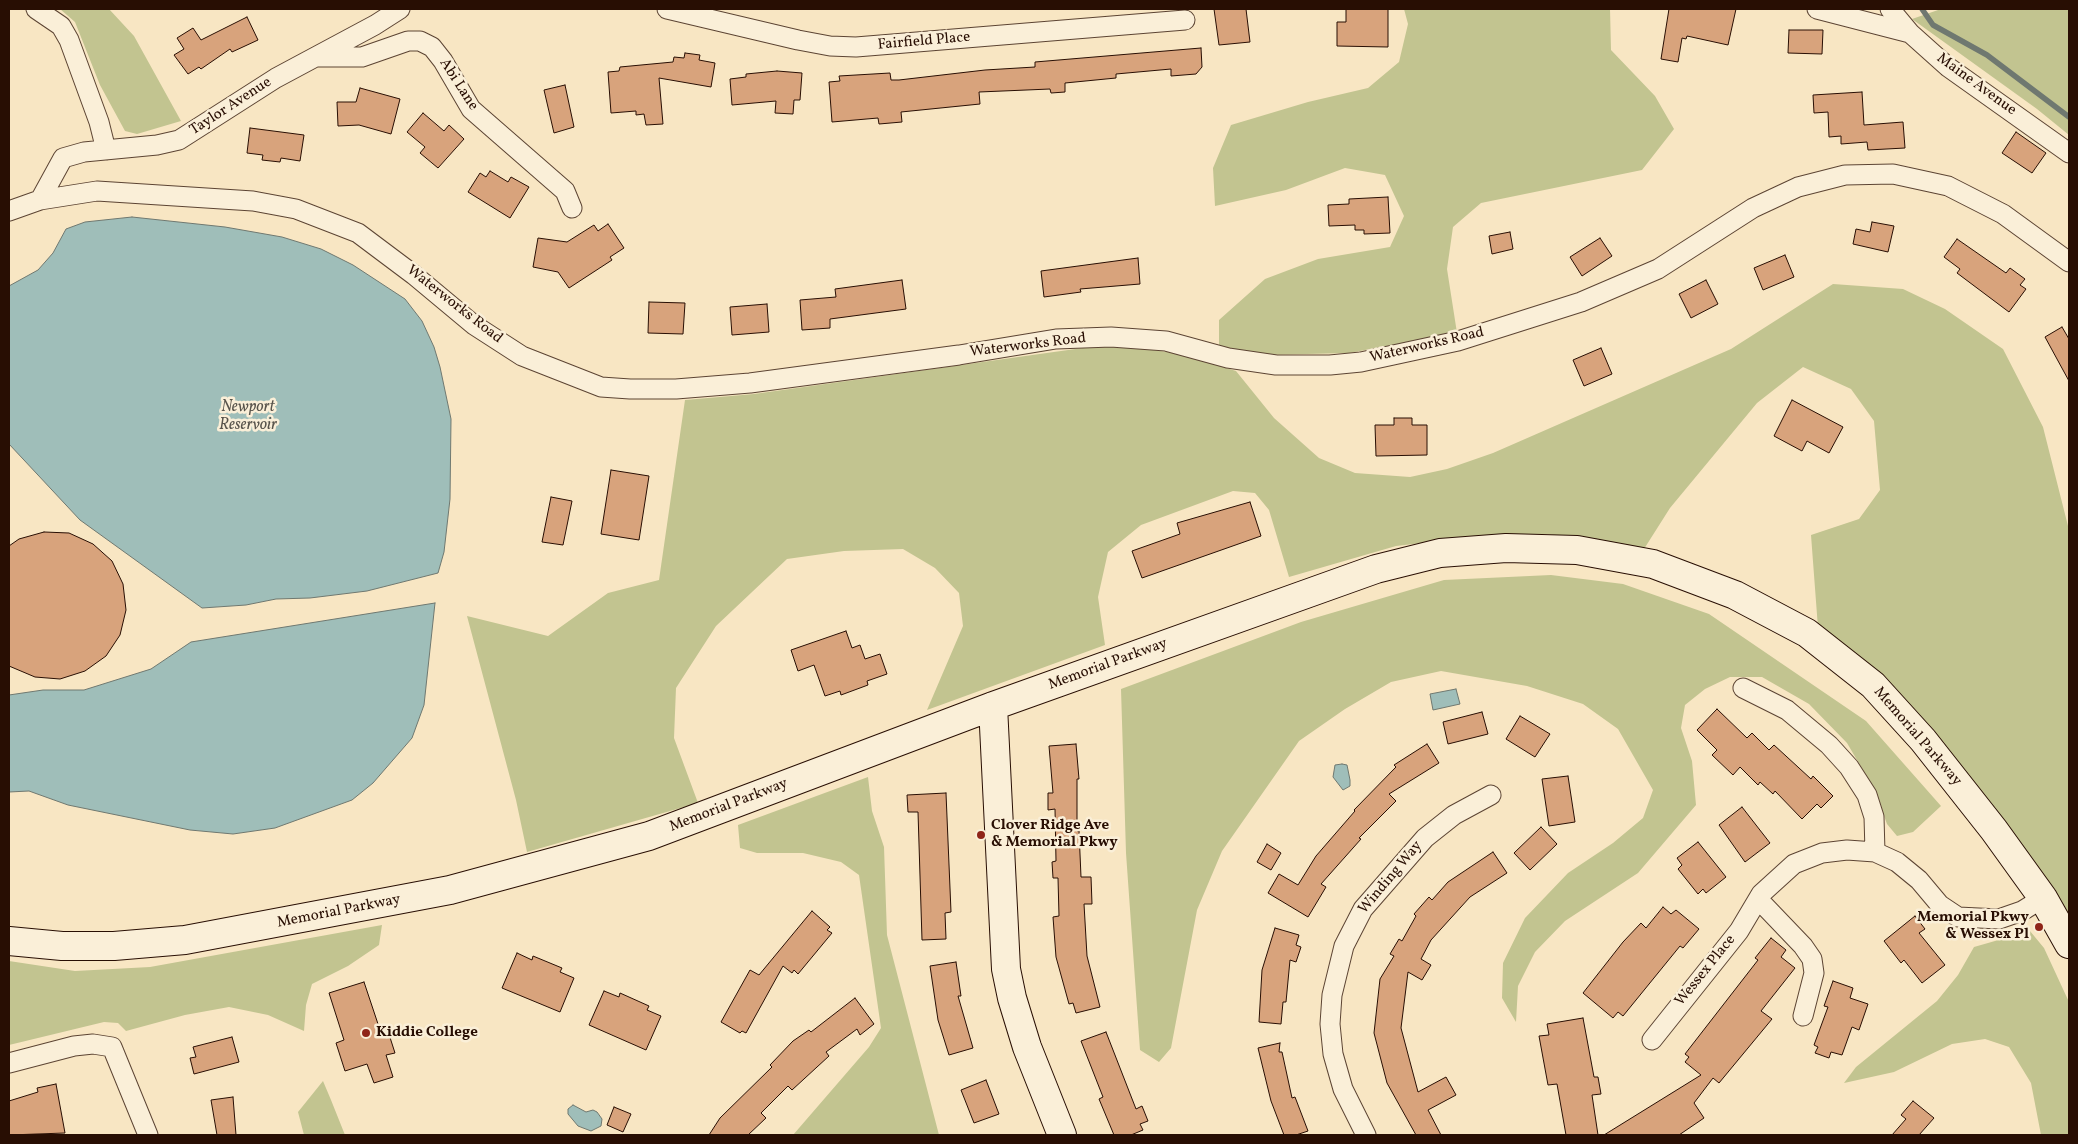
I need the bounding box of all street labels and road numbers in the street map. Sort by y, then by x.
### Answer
street label: Fairfield Place [877,29,971,55]
street label: Maine Avenue [1933,50,2019,120]
street label: Abi Lane [435,56,481,114]
street label: Taylor Avenue [187,74,275,140]
street label: Waterworks Road [402,262,506,348]
street label: Waterworks Road [1368,324,1486,368]
street label: Waterworks Road [969,330,1087,362]
street label: Memorial Parkway [1046,635,1170,695]
street label: Memorial Parkway [1869,684,1965,790]
street label: Memorial Parkway [667,775,791,837]
street label: Winding Way [1355,838,1427,918]
street label: Memorial Parkway [276,891,402,933]
street label: Wessex Place [1672,932,1740,1010]

